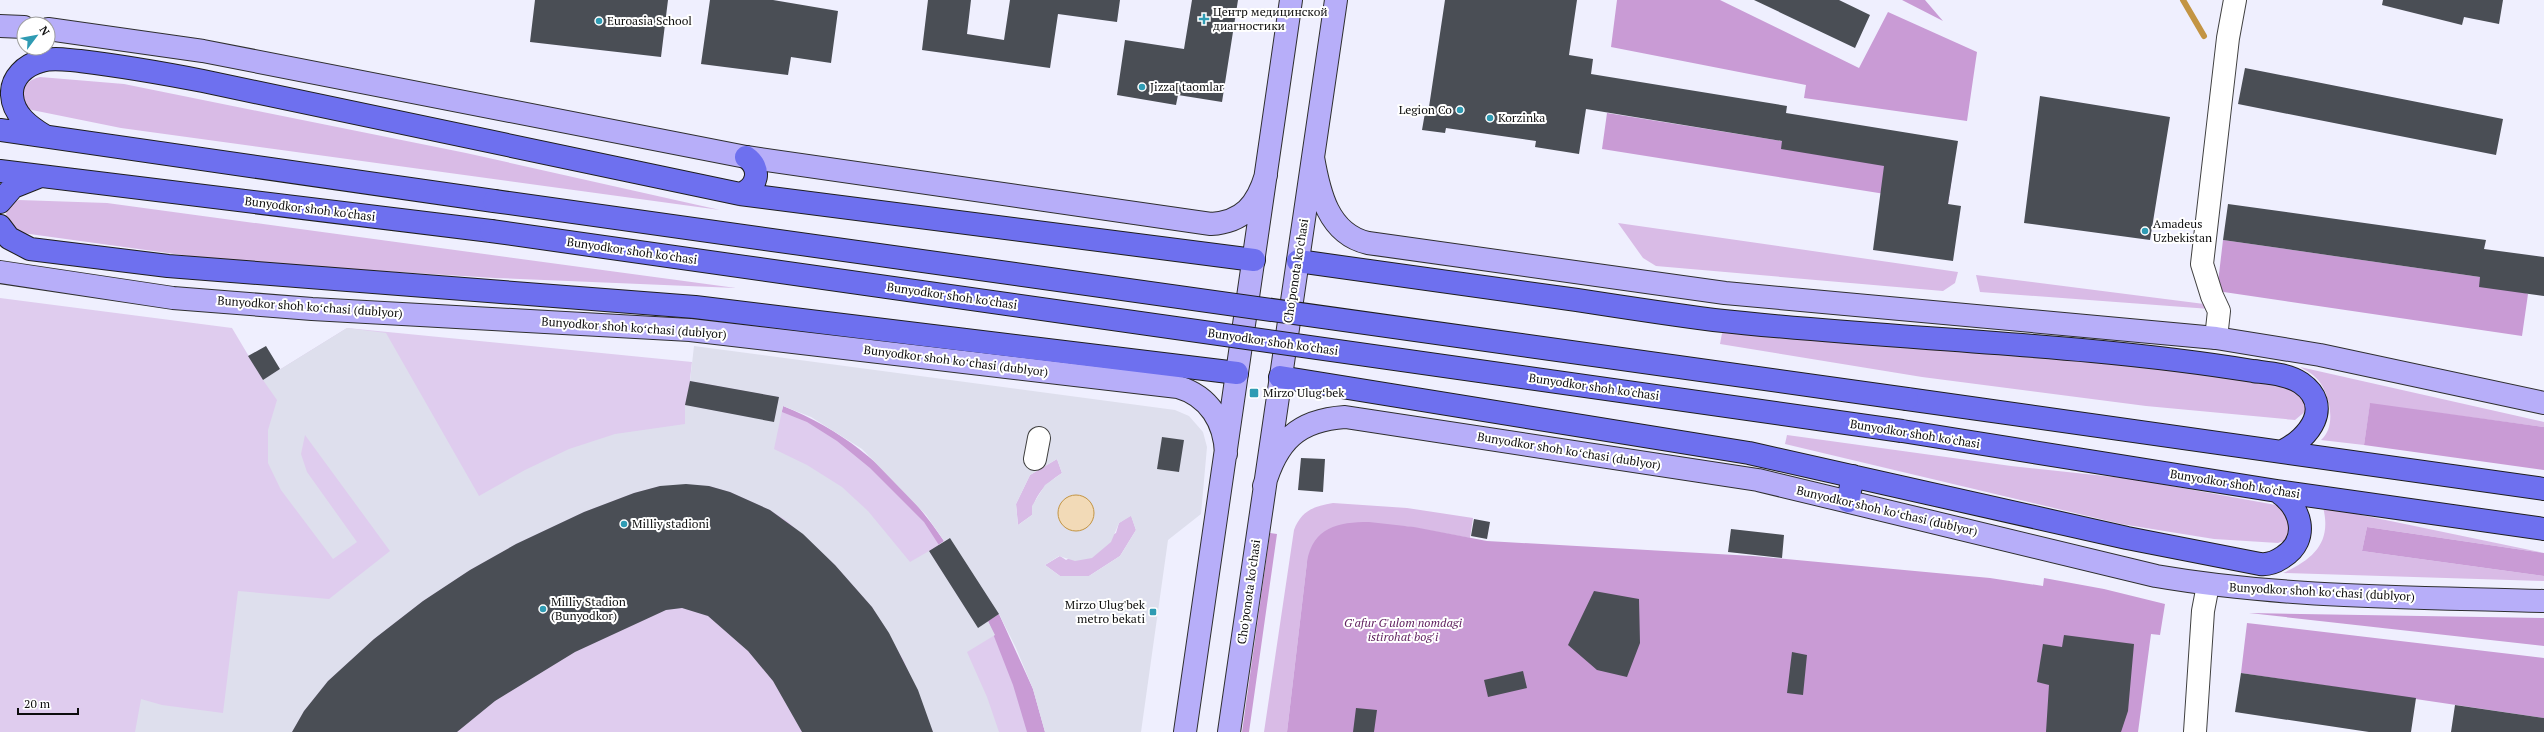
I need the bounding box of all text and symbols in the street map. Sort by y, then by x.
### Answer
place label: Центр медицинской диагностики [1213,4,1328,33]
place label: Euroasia School [607,13,692,28]
marker: Центр медицинской диагностики [1198,13,1210,25]
north arrow [16,16,56,56]
marker: Euroasia School [594,16,604,26]
text: N [36,23,53,39]
place label: Jizza[ taomlar [1150,79,1224,94]
marker: Jizza[ taomlar [1137,82,1147,92]
place label: Legion Co [1399,102,1452,117]
marker: Legion Co [1455,105,1465,115]
place label: Korzinka [1498,110,1545,125]
marker: Korzinka [1485,113,1495,123]
street label: Bunyodkor shoh ko'chasi [244,193,377,224]
place label: Amadeus Uzbekistan [2153,216,2212,245]
street label: Cho'ponota ko'chasi [1280,217,1311,324]
marker: Amadeus Uzbekistan [2140,226,2150,236]
street label: Bunyodkor shoh ko'chasi [566,234,699,267]
street label: Bunyodkor shoh ko'chasi [886,279,1019,312]
street label: Bunyodkor shoh koʻchasi (dublyor) [217,293,403,320]
street label: Bunyodkor shoh koʻchasi (dublyor) [541,314,727,341]
street label: Bunyodkor shoh ko'chasi [1207,325,1340,358]
street label: Bunyodkor shoh koʻchasi (dublyor) [863,342,1049,379]
street label: Bunyodkor shoh ko'chasi [1528,370,1661,403]
place label: Mirzo Ulugʻbek [1263,385,1345,400]
marker: Mirzo Ulugʻbek [1248,387,1260,399]
street label: Bunyodkor shoh ko'chasi [1849,416,1982,451]
street label: Bunyodkor shoh koʻchasi (dublyor) [1476,429,1662,472]
street label: Bunyodkor shoh ko'chasi [2169,466,2302,501]
street label: Bunyodkor shoh koʻchasi (dublyor) [1795,482,1979,539]
place label: Milliy stadioni [632,516,710,531]
marker: Milliy stadioni [619,519,629,529]
street label: Cho'ponota ko'chasi [1234,538,1263,645]
street label: Bunyodkor shoh koʻchasi (dublyor) [2229,579,2415,604]
place label: Milliy Stadion (Bunyodkor) [551,594,626,623]
place label: Mirzo Ulug'bek metro bekati [1065,597,1146,626]
marker: Milliy Stadion (Bunyodkor) [538,604,548,614]
marker: Mirzo Ulug'bek metro bekati [1148,607,1158,617]
park label: G'afur G'ulom nomdagi istirohat bog'i [1344,615,1463,644]
scale bar [18,690,78,716]
text: 20 m [24,696,51,711]

